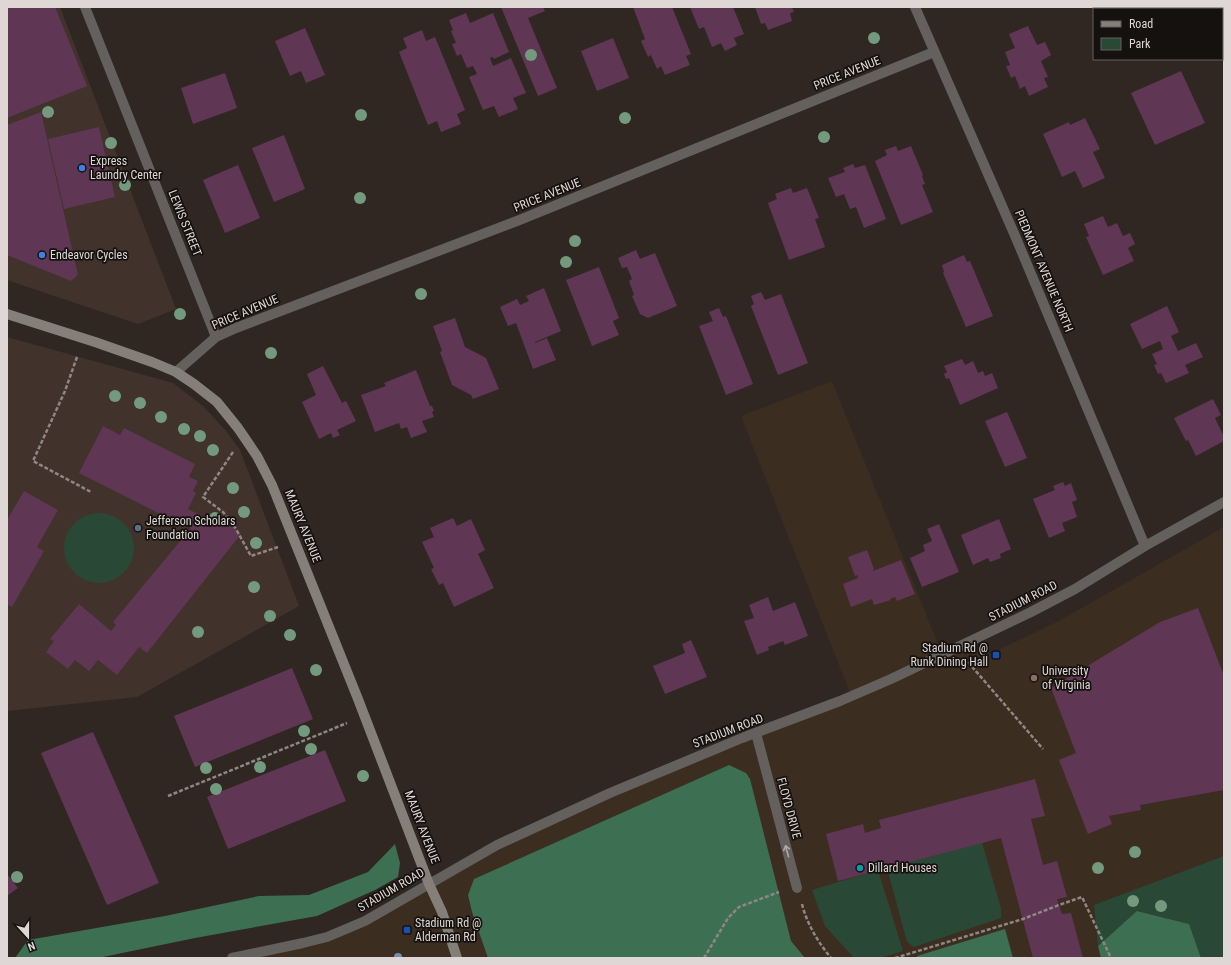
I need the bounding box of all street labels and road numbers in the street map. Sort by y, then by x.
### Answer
street label: PRICE AVENUE [812,53,882,93]
street label: PRICE AVENUE [512,175,582,215]
street label: LEWIS STREET [165,188,205,258]
street label: PIEDMONT AVENUE NORTH [1012,208,1076,334]
street label: PRICE AVENUE [210,292,280,332]
street label: MAURY AVENUE [282,488,324,564]
street label: STADIUM ROAD [987,578,1060,624]
street label: STADIUM ROAD [691,711,765,751]
street label: FLOYD DRIVE [774,776,804,840]
street label: MAURY AVENUE [402,788,442,866]
street label: STADIUM ROAD [355,865,427,915]

